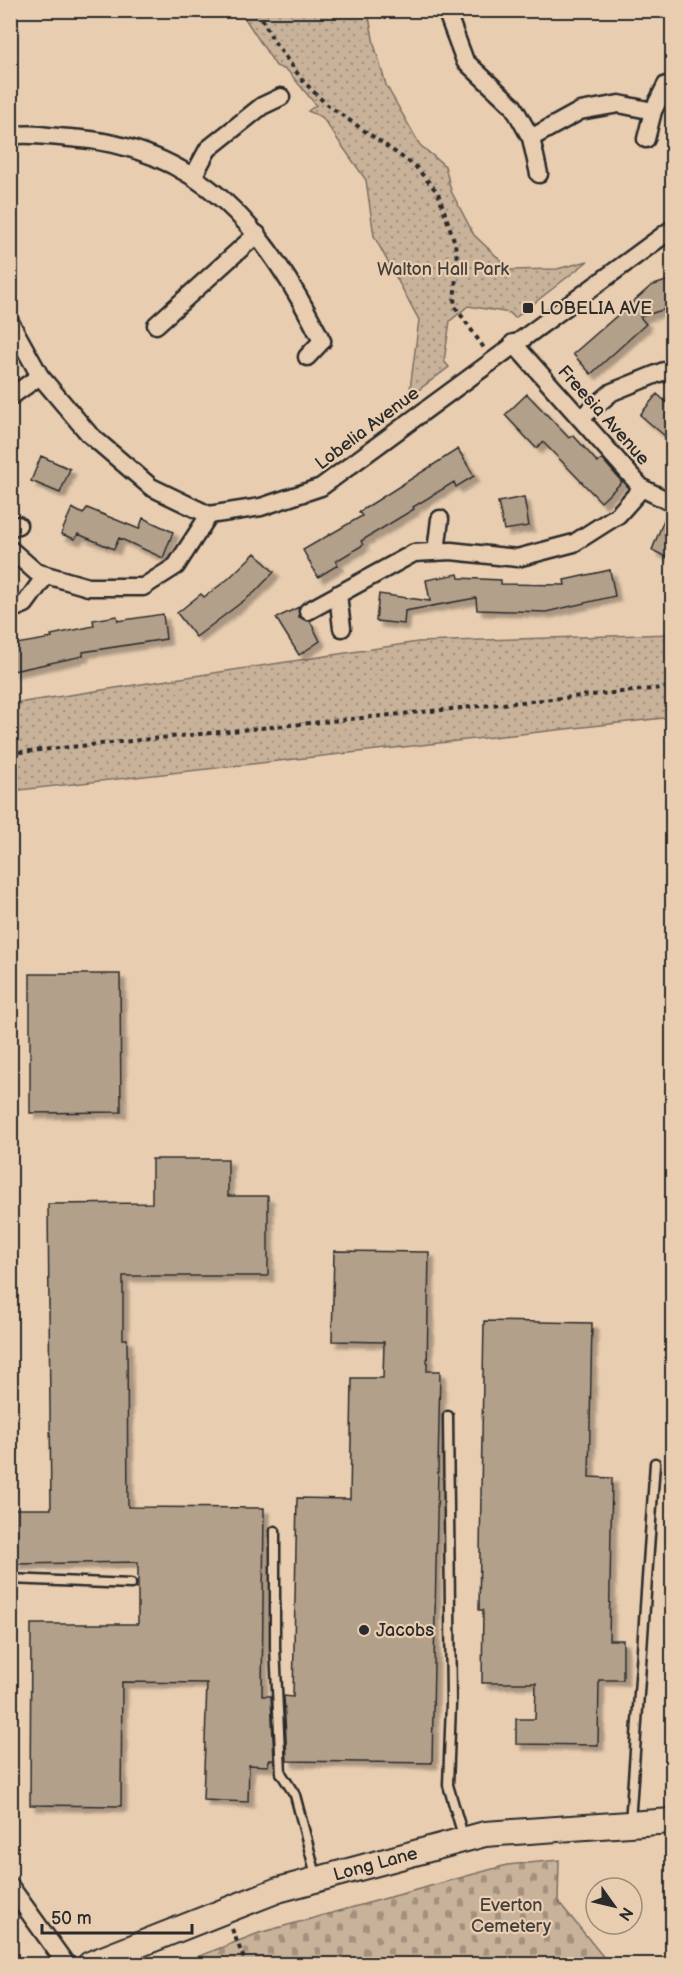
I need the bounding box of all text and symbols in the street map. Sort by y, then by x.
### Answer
park label: Walton Hall Park [377,259,509,280]
place label: LOBELIA AVE [540,298,652,319]
marker: LOBELIA AVE [521,301,535,315]
street label: Freesia Avenue [553,361,654,470]
street label: Lobelia Avenue [311,382,424,474]
place label: Jacobs [376,1620,434,1641]
marker: Jacobs [357,1623,371,1637]
street label: Long Lane [331,1843,420,1886]
north arrow [584,1876,644,1936]
park label: Everton Cemetery [471,1895,552,1937]
scale bar [42,1897,192,1935]
text: N [614,1903,636,1924]
text: 50 m [51,1908,92,1929]

